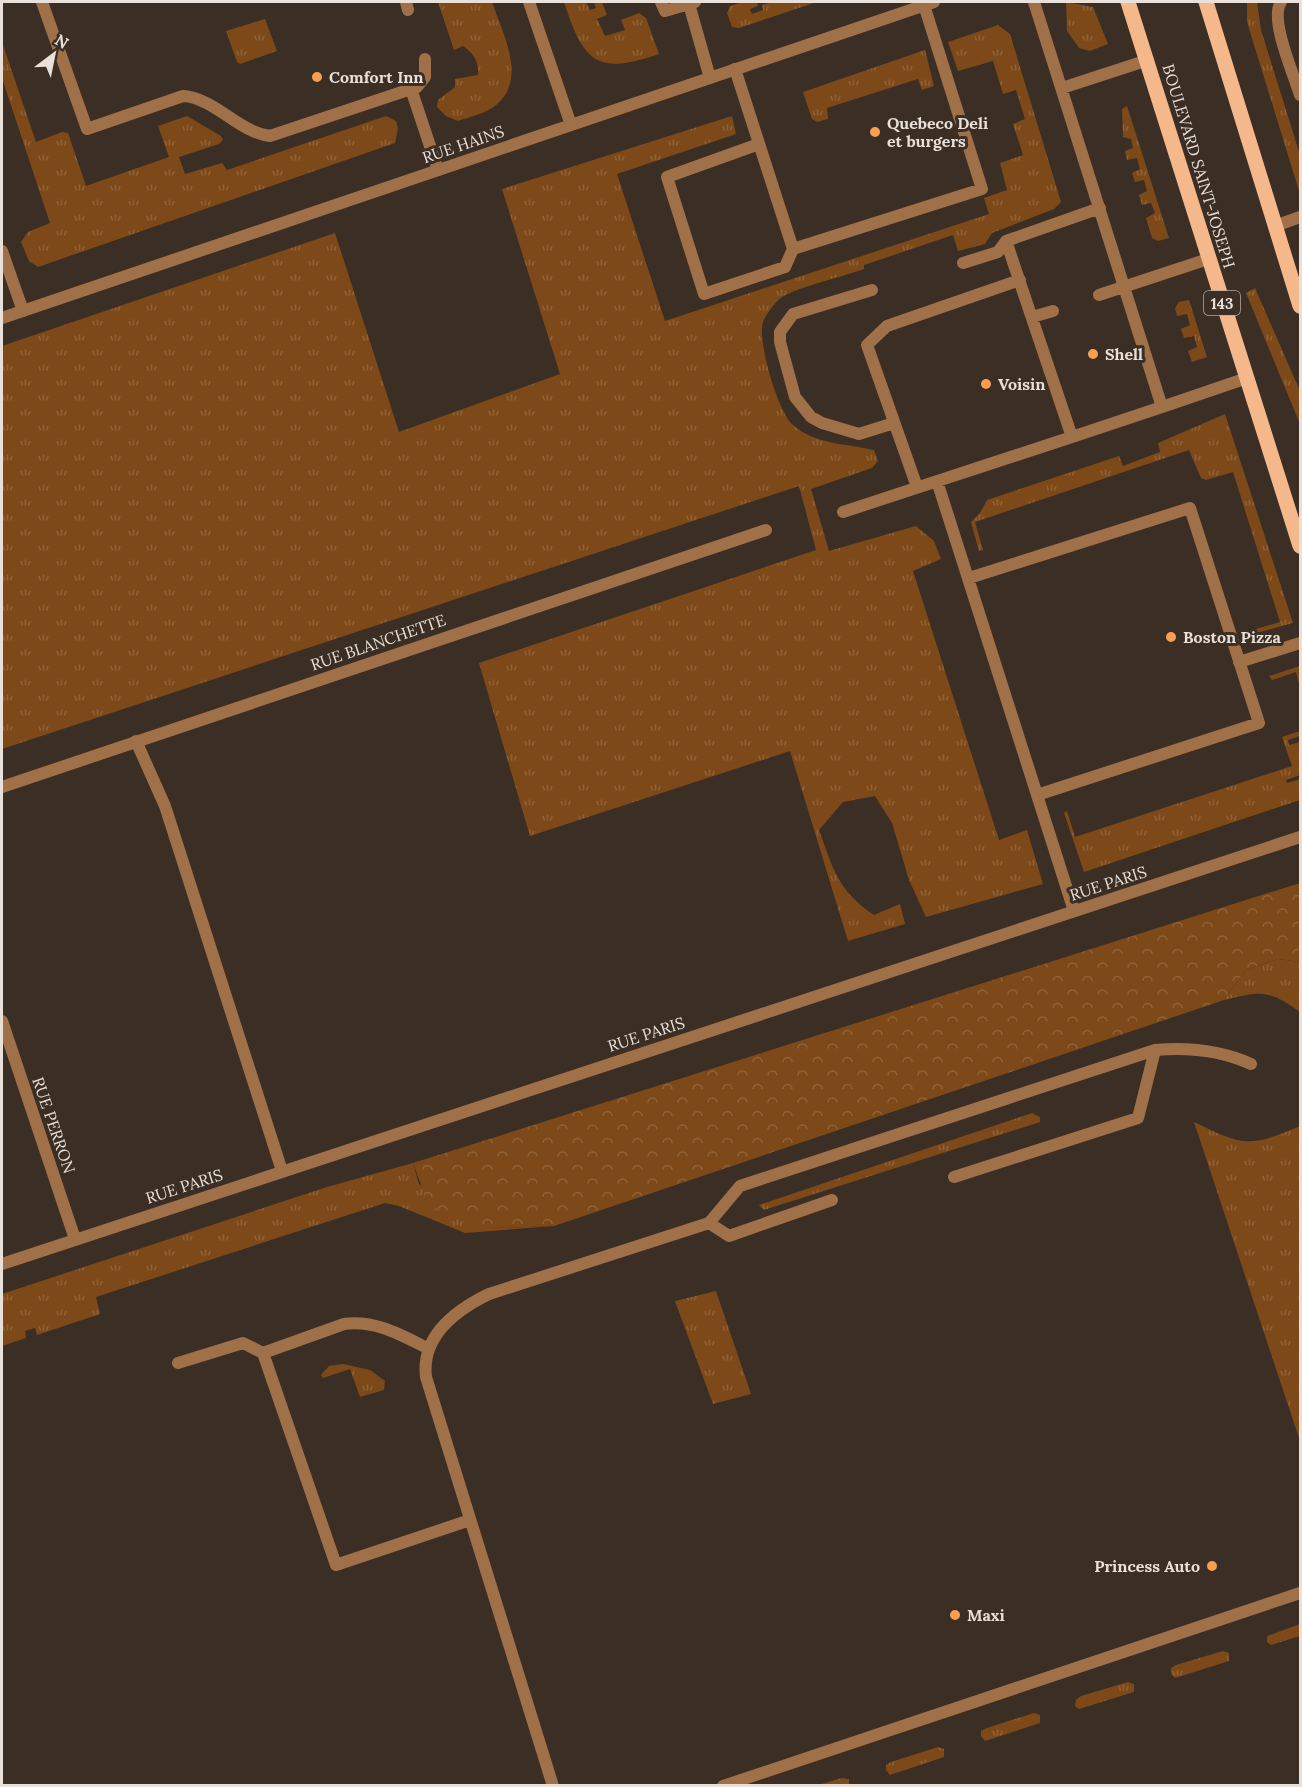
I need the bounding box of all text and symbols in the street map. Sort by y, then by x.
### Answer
north arrow [24,24,84,84]
text: N [51,30,72,53]
street label: BOULEVARD SAINT-JOSEPH [1158,61,1240,271]
place label: Comfort Inn [329,67,424,87]
marker: Comfort Inn [310,70,324,84]
place label: Quebeco Deli et burgers [887,113,988,151]
street label: RUE HAINS [419,121,507,167]
marker: Quebeco Deli et burgers [868,125,882,139]
road number: 143 [1204,291,1240,315]
place label: Shell [1105,344,1143,364]
marker: Shell [1086,347,1100,361]
place label: Voisin [998,374,1046,394]
marker: Voisin [979,377,993,391]
street label: RUE BLANCHETTE [308,609,448,675]
place label: Boston Pizza [1183,627,1281,647]
marker: Boston Pizza [1164,630,1178,644]
street label: RUE PARIS [1067,861,1149,905]
street label: RUE PARIS [605,1012,687,1056]
street label: RUE PERRON [28,1074,80,1176]
street label: RUE PARIS [143,1164,225,1208]
place label: Princess Auto [1094,1556,1200,1576]
marker: Princess Auto [1205,1559,1219,1573]
place label: Maxi [967,1605,1005,1625]
marker: Maxi [948,1608,962,1622]

